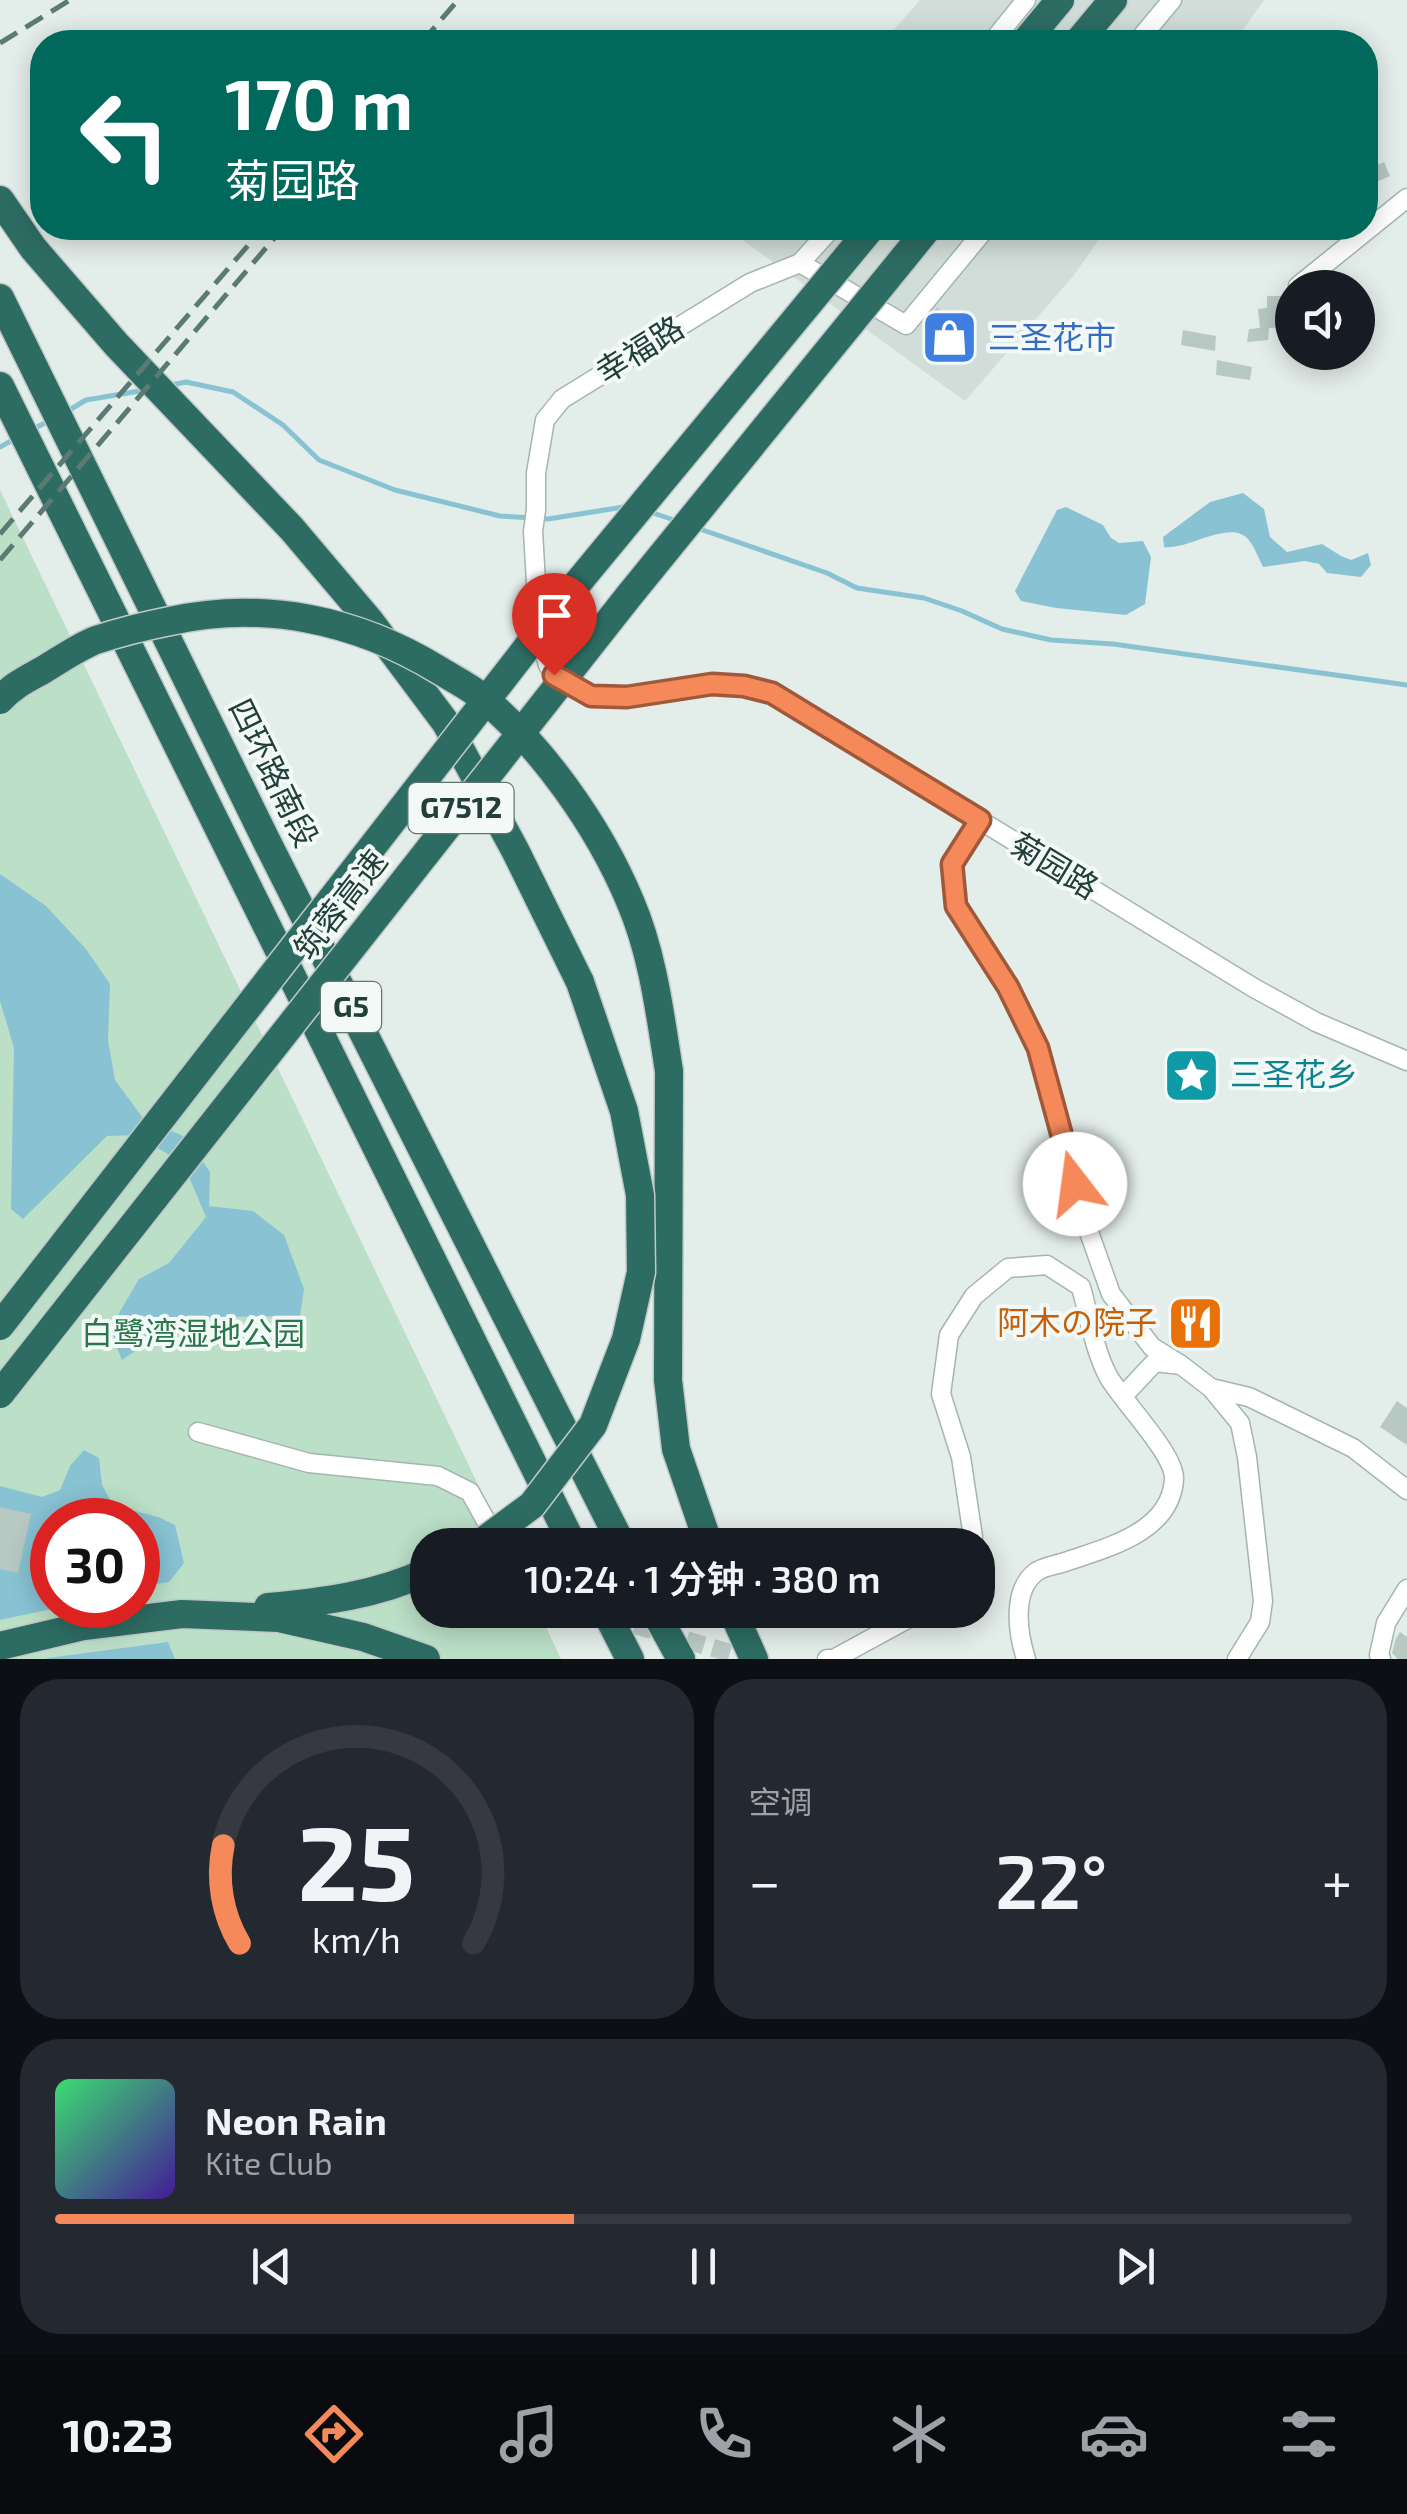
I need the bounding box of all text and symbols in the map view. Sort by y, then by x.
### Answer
text: 170 m [225,60,413,144]
icon: left [60,70,190,200]
text: 菊园路 [225,152,360,206]
map controls [1275,270,1375,370]
button: sound [1275,270,1375,370]
street label: 幸福路 [588,307,690,390]
shop icon: 三圣花市 [919,308,979,368]
place label: 三圣花市 [988,317,1116,355]
pin [512,573,597,676]
icon: arrive [527,588,582,643]
street label: 四环路南段 [223,692,327,852]
road number: G7512 [408,783,514,833]
street label: 菊园路 [1004,823,1106,905]
street label: 筑蓉高速 [285,842,394,966]
road number: G5 [321,982,381,1032]
place icon: 三圣花乡 [1161,1045,1221,1105]
place label: 三圣花乡 [1230,1054,1358,1092]
position arrow [1023,1132,1127,1236]
restaurant icon: 阿木の院子 [1166,1293,1226,1353]
place label: 阿木の院子 [997,1302,1157,1340]
park label: 白鹭湾湿地公园 [81,1313,305,1351]
speed limit sign: 30 [30,1498,160,1628]
text: 10:24 · 1 分钟 · 380 m [524,1555,881,1601]
text: 空调 [749,1782,813,1820]
text: 25 [298,1797,416,1922]
text: 22° [995,1834,1107,1924]
text: − [749,1847,781,1913]
text: + [1322,1847,1352,1913]
text: km/h [312,1917,401,1960]
text: Neon Rain [205,2097,387,2143]
text: Kite Club [205,2143,333,2181]
icon: previous [244,2239,299,2294]
icon: pause [676,2239,731,2294]
icon: next [1108,2239,1163,2294]
icon: directions [299,2399,369,2469]
icon: music [494,2399,564,2469]
icon: phone [689,2399,759,2469]
icon: climate [884,2399,954,2469]
icon: car [1079,2399,1149,2469]
icon: filters [1274,2399,1344,2469]
text: 10:23 [63,2407,174,2461]

